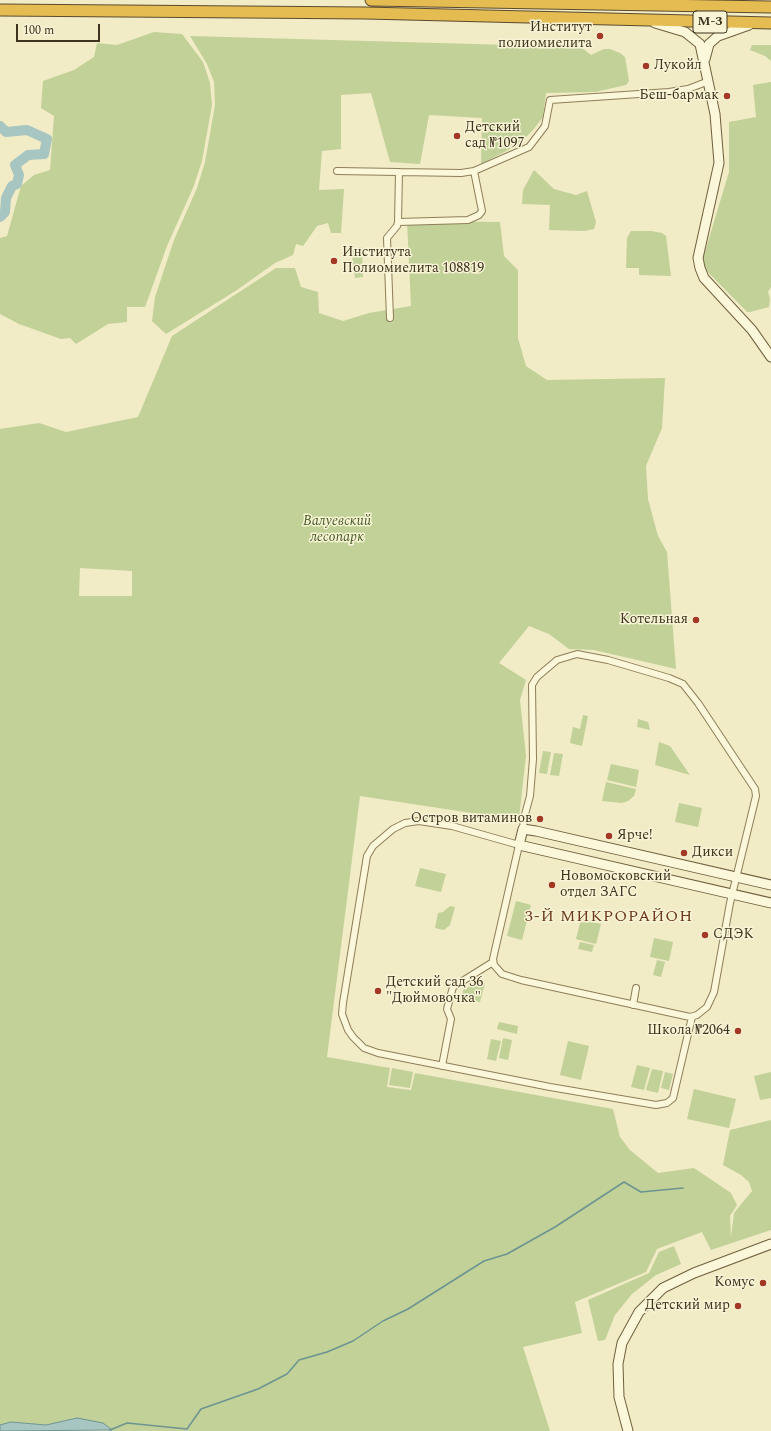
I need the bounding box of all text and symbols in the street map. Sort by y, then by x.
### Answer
road number: М-3 [693,11,727,33]
scale bar [18,16,102,42]
place label: Институт полиомиелита [498,20,592,52]
text: 100 m [23,21,54,40]
marker: Институт полиомиелита [595,31,605,41]
place label: Лукойл [654,58,702,74]
marker: Лукойл [641,61,651,71]
place label: Беш-бармак [639,88,719,104]
marker: Беш-бармак [722,91,732,101]
place label: Детский сад №1097 [465,120,525,152]
marker: Детский сад №1097 [452,131,462,141]
place label: Института Полиомиелита 108819 [342,245,484,278]
marker: Института Полиомиелита 108819 [329,256,339,266]
park label: Валуевский лесопарк [303,514,371,546]
place label: Котельная [620,612,688,628]
marker: Котельная [691,615,701,625]
place label: Остров витаминов [411,811,532,827]
marker: Остров витаминов [535,814,545,824]
place label: Ярче! [617,828,653,844]
marker: Ярче! [604,831,614,841]
place label: Дикси [692,845,733,861]
marker: Дикси [679,848,689,858]
place label: Новомосковский отдел ЗАГС [560,869,671,902]
marker: Новомосковский отдел ЗАГС [547,880,557,890]
district label: 3-Й МИКРОРАЙОН [525,908,693,928]
place label: СДЭК [713,927,754,943]
marker: СДЭК [700,930,710,940]
place label: Детский сад 36 "Дюймовочка" [386,975,483,1008]
marker: Детский сад 36 "Дюймовочка" [373,986,383,996]
place label: Школа №2064 [647,1023,730,1039]
marker: Школа №2064 [733,1026,743,1036]
place label: Комус [714,1275,755,1291]
marker: Комус [758,1278,768,1288]
place label: Детский мир [645,1298,730,1314]
marker: Детский мир [733,1301,743,1311]

